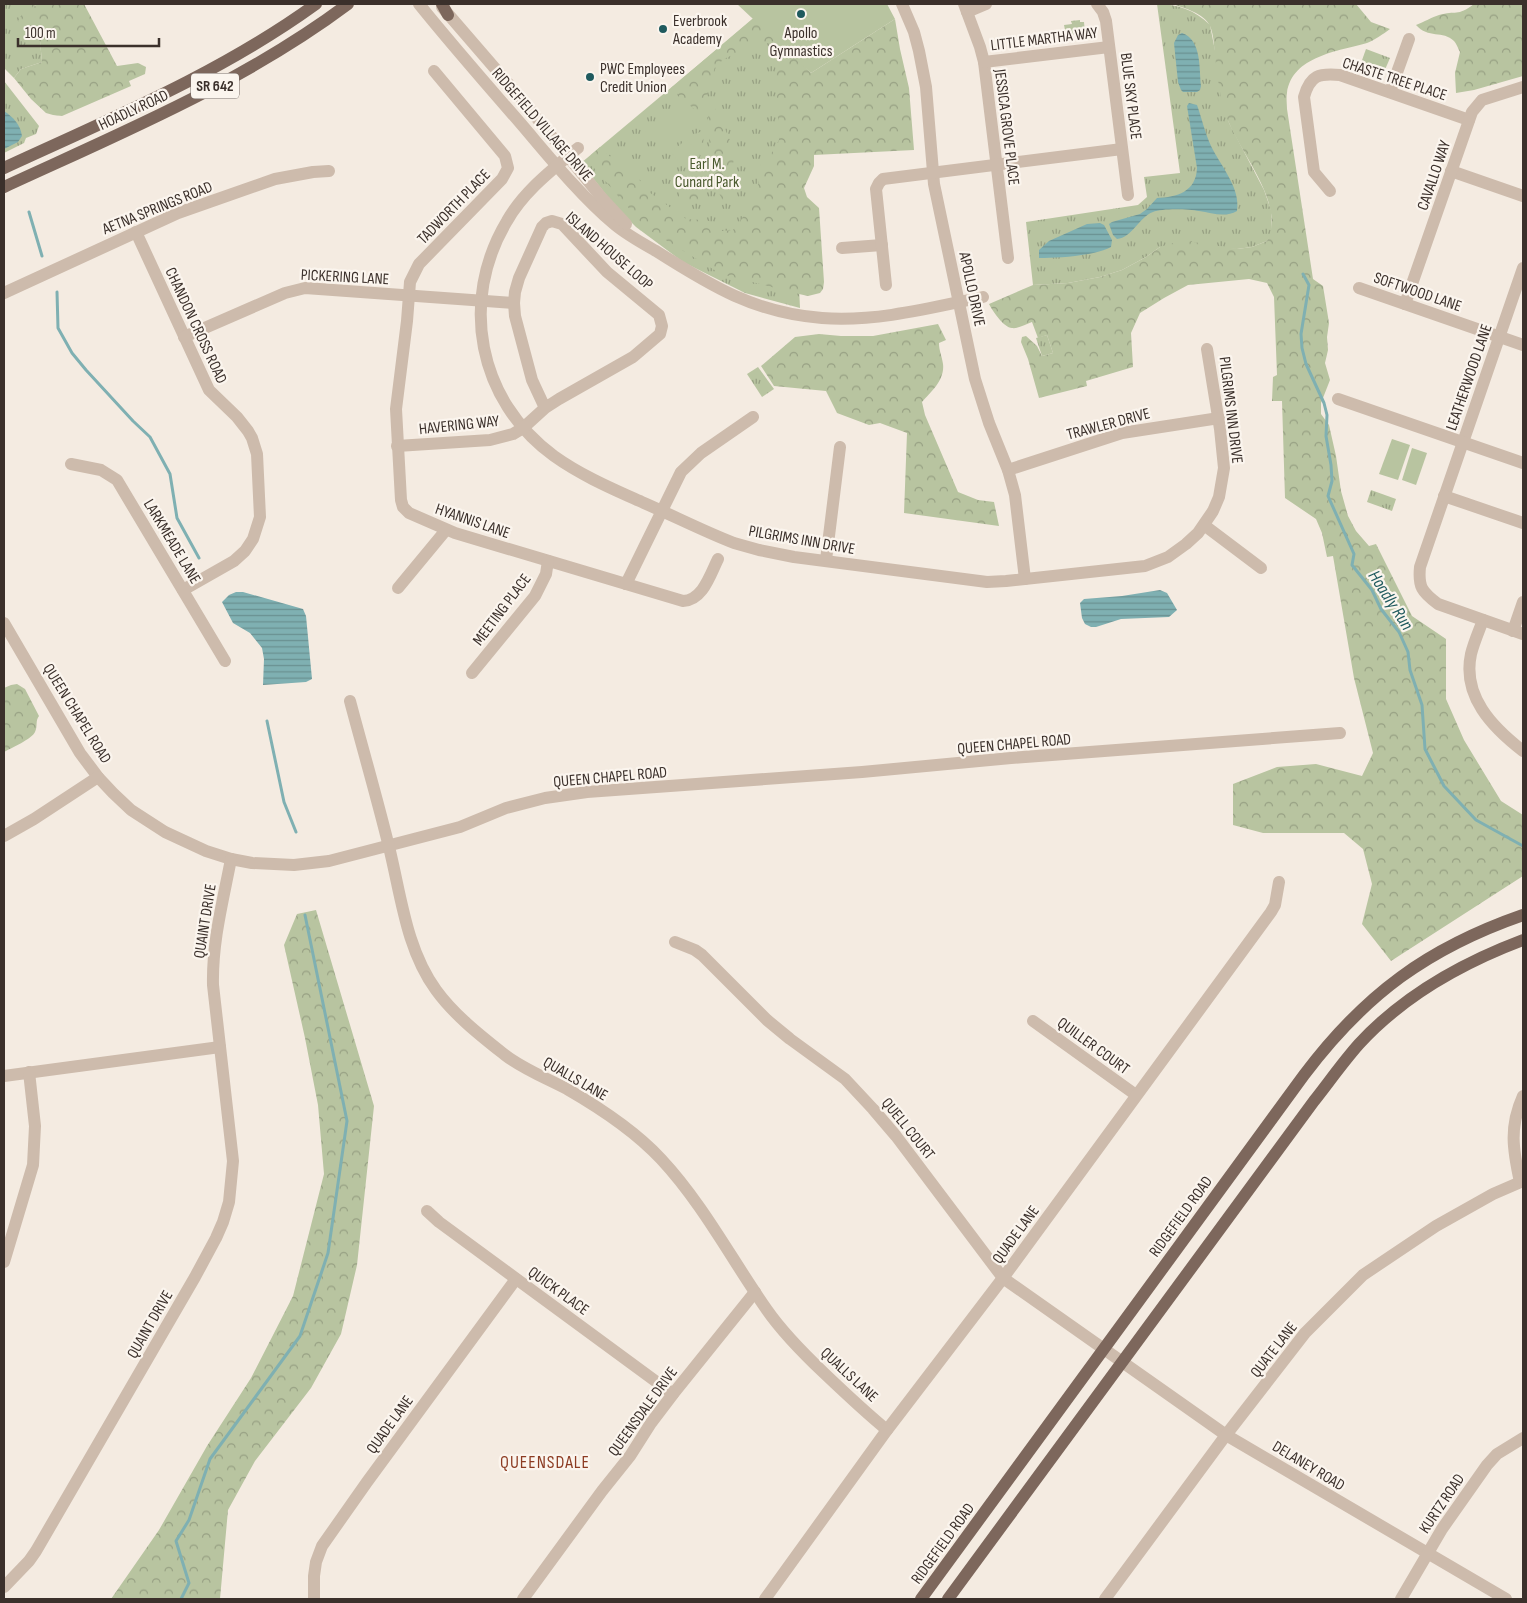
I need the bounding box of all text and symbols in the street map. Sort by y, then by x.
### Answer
marker: Apollo Gymnastics [795,8,807,20]
place label: Everbrook Academy [672,12,727,49]
scale bar [18,15,159,47]
marker: Everbrook Academy [657,23,669,35]
street label: LITTLE MARTHA WAY [990,23,1099,55]
text: 100 m [25,24,56,43]
place label: Apollo Gymnastics [770,24,833,61]
street label: BLUE SKY PLACE [1116,52,1145,141]
street label: CHASTE TREE PLACE [1340,54,1449,105]
place label: PWC Employees Credit Union [600,60,685,97]
street label: RIDGEFIELD VILLAGE DRIVE [487,64,596,186]
street label: JESSICA GROVE PLACE [990,67,1023,186]
marker: PWC Employees Credit Union [584,71,596,83]
road number: SR 642 [191,74,239,98]
street label: HOADLY ROAD [96,86,172,135]
street label: CAVALLO WAY [1414,138,1455,213]
park label: Earl M. Cunard Park [675,155,739,192]
street label: TADWORTH PLACE [414,166,495,248]
street label: AETNA SPRINGS ROAD [99,178,215,239]
street label: ISLAND HOUSE LOOP [561,208,657,294]
street label: APOLLO DRIVE [954,249,989,328]
street label: CHANDON CROSS ROAD [160,265,231,387]
street label: PICKERING LANE [300,266,390,289]
street label: SOFTWOOD LANE [1371,268,1464,316]
street label: LEATHERWOOD LANE [1442,322,1497,433]
street label: PILGRIMS INN DRIVE [1215,356,1246,465]
street label: TRAWLER DRIVE [1065,404,1152,445]
street label: HAVERING WAY [418,412,501,439]
street label: LARKMEADE LANE [139,496,204,587]
street label: HYANNIS LANE [433,500,512,543]
street label: PILGRIMS INN DRIVE [747,522,856,559]
water label: Hoadly Run [1364,567,1418,634]
street label: MEETING PLACE [469,570,535,650]
street label: QUEEN CHAPEL ROAD [38,660,115,767]
street label: QUEEN CHAPEL ROAD [956,730,1072,759]
street label: QUEEN CHAPEL ROAD [552,763,668,792]
street label: QUAINT DRIVE [190,883,221,960]
street label: QUILLER COURT [1053,1014,1133,1079]
street label: QUALLS LANE [540,1053,611,1105]
street label: QUELL COURT [877,1094,939,1164]
street label: RIDGEFIELD ROAD [1145,1173,1217,1261]
street label: QUADE LANE [989,1202,1044,1268]
street label: QUICK PLACE [524,1263,592,1320]
street label: QUAINT DRIVE [123,1287,177,1362]
street label: QUATE LANE [1247,1318,1302,1381]
street label: QUALLS LANE [816,1344,882,1406]
street label: QUEENSDALE DRIVE [604,1363,682,1460]
street label: QUADE LANE [363,1392,418,1458]
street label: DELANEY ROAD [1269,1437,1348,1495]
district label: QUEENSDALE [500,1452,590,1473]
street label: KURTZ ROAD [1415,1470,1469,1537]
street label: RIDGEFIELD ROAD [907,1500,979,1588]

